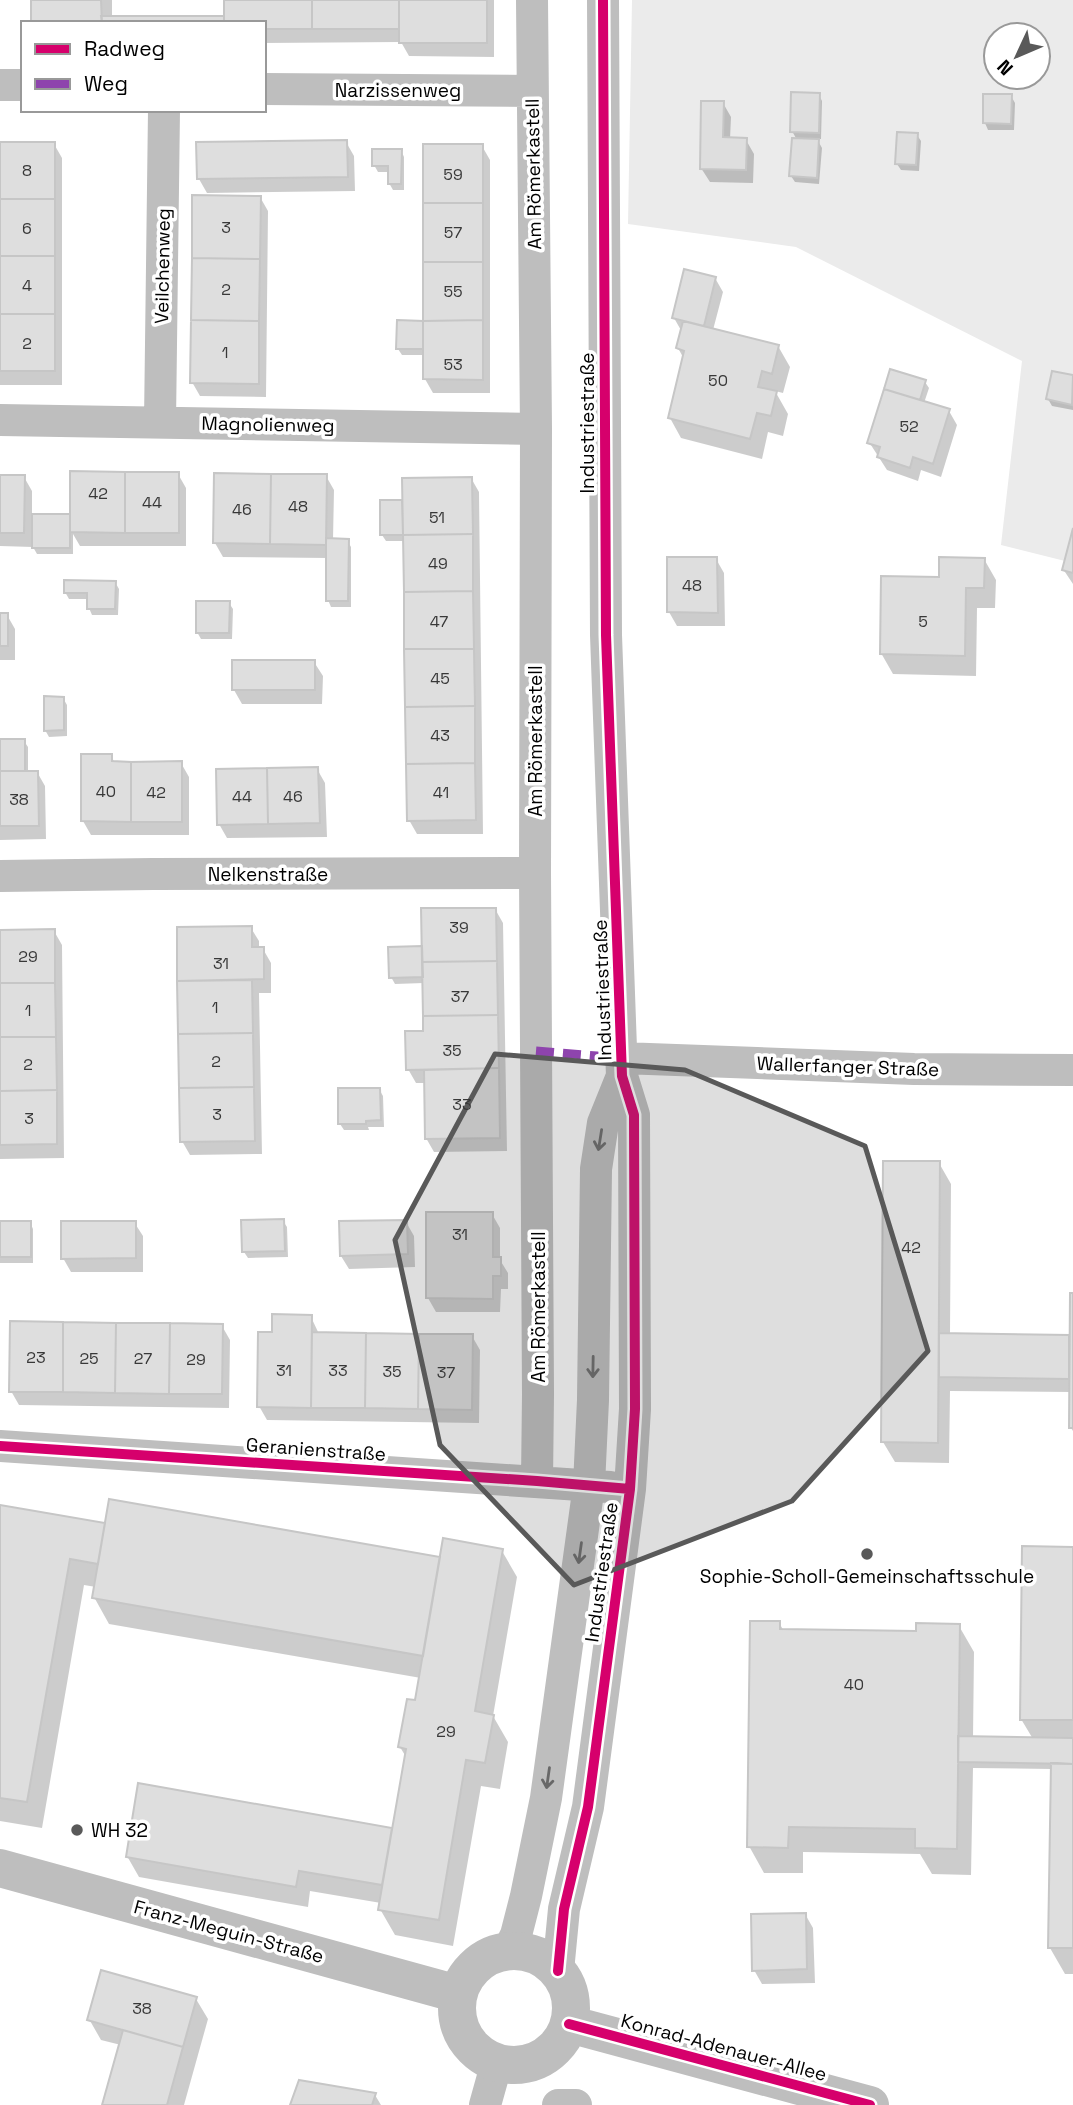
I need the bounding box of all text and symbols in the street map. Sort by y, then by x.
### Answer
legend [21,21,266,112]
north arrow [982,21,1052,91]
text: Radweg [84,35,165,62]
text: N [992,54,1019,81]
text: Weg [84,70,128,97]
street label: Narzissenweg [335,78,461,103]
street label: Am Römerkastell [520,98,547,250]
house number: 8 [22,160,32,181]
house number: 59 [443,164,463,185]
street label: Veilchenweg [149,208,176,324]
house number: 3 [221,217,231,238]
house number: 6 [22,218,32,239]
house number: 57 [444,222,462,243]
house number: 4 [22,275,32,296]
house number: 2 [221,279,231,300]
house number: 55 [443,281,463,302]
house number: 2 [22,333,32,354]
house number: 1 [222,342,228,363]
street label: Industriestraße [575,352,600,494]
house number: 53 [443,354,463,375]
house number: 50 [708,370,728,391]
street label: Magnolienweg [201,411,335,438]
house number: 52 [899,416,919,437]
house number: 42 [88,483,108,504]
house number: 44 [142,492,162,513]
house number: 48 [288,496,308,517]
house number: 46 [232,499,252,520]
house number: 51 [429,507,445,528]
house number: 49 [428,553,448,574]
house number: 48 [682,575,702,596]
house number: 47 [430,611,448,632]
house number: 5 [918,611,928,632]
street label: Am Römerkastell [523,665,548,817]
house number: 45 [430,668,450,689]
house number: 43 [430,725,450,746]
house number: 40 [96,781,116,802]
house number: 42 [146,782,166,803]
house number: 41 [433,782,449,803]
house number: 44 [232,786,252,807]
house number: 46 [283,786,303,807]
house number: 38 [9,789,29,810]
street label: Nelkenstraße [208,862,328,887]
house number: 39 [449,917,469,938]
street label: Industriestraße [588,919,617,1061]
house number: 29 [18,946,38,967]
house number: 31 [213,953,229,974]
house number: 37 [451,986,469,1007]
house number: 1 [212,997,218,1018]
house number: 1 [25,1000,31,1021]
house number: 35 [442,1040,462,1061]
house number: 2 [211,1051,221,1072]
street label: Wallerfanger Straße [756,1051,940,1082]
house number: 2 [23,1054,33,1075]
house number: 33 [452,1094,472,1115]
house number: 3 [212,1104,222,1125]
house number: 3 [24,1108,34,1129]
one-way arrow [593,1128,606,1151]
house number: 31 [452,1224,468,1245]
street label: Am Römerkastell [526,1231,551,1383]
house number: 42 [901,1237,921,1258]
house number: 23 [26,1347,46,1368]
house number: 25 [79,1348,99,1369]
house number: 27 [134,1348,152,1369]
house number: 29 [186,1349,206,1370]
one-way arrow [586,1355,600,1378]
house number: 31 [276,1360,292,1381]
house number: 33 [328,1360,348,1381]
house number: 35 [382,1361,402,1382]
house number: 37 [437,1362,455,1383]
street label: Geranienstraße [245,1432,387,1467]
street label: Industriestraße [579,1500,624,1644]
one-way arrow [573,1541,586,1564]
marker: Sophie-Scholl-Gemeinschaftsschule [859,1546,875,1562]
place label: Sophie-Scholl-Gemeinschaftsschule [700,1564,1034,1589]
house number: 40 [844,1674,864,1695]
house number: 29 [436,1721,456,1742]
one-way arrow [542,1766,555,1789]
place label: WH 32 [91,1818,148,1843]
marker: WH 32 [69,1822,85,1838]
street label: Franz-Meguin-Straße [131,1894,327,1969]
house number: 38 [132,1998,152,2019]
street label: Konrad-Adenauer-Allee [618,2008,830,2087]

